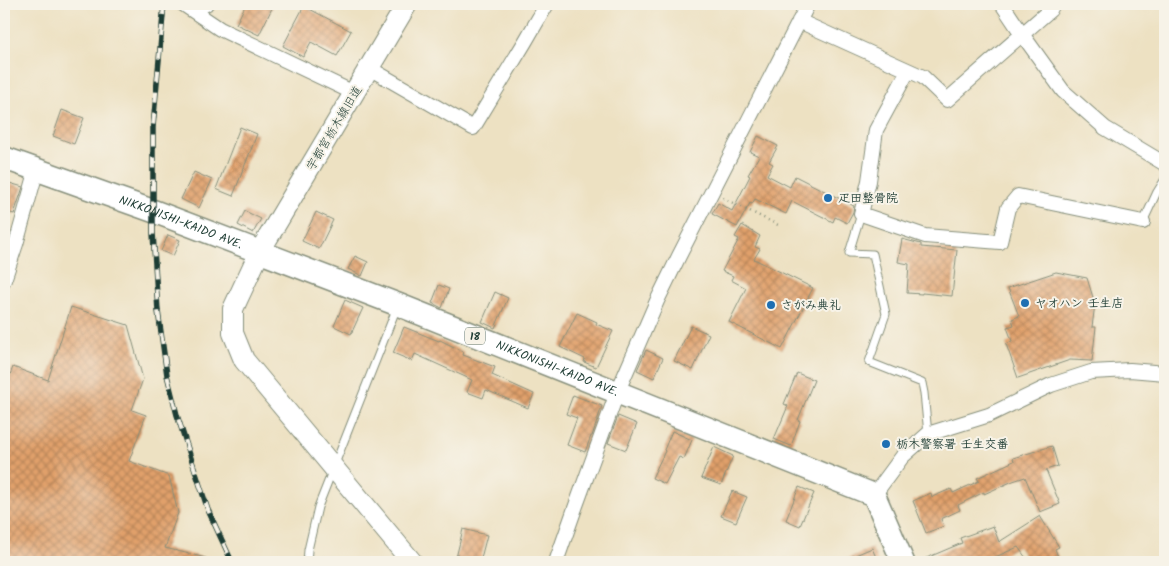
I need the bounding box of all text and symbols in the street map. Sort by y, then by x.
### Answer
street label: 宇都宮栃木線旧道 [302,82,367,174]
place label: 疋田整骨院 [838,189,898,208]
street label: NIKKONISHI-KAIDO AVE. [116,191,245,254]
marker: 疋田整骨院 [822,192,834,204]
place label: ヤオハン 壬生店 [1035,294,1123,313]
place label: さがみ典礼 [781,296,841,315]
marker: ヤオハン 壬生店 [1019,297,1031,309]
marker: さがみ典礼 [765,299,777,311]
road number: 18 [465,328,485,344]
street label: NIKKONISHI-KAIDO AVE. [493,336,621,402]
place label: 栃木警察署 壬生交番 [896,435,1009,454]
marker: 栃木警察署 壬生交番 [880,438,892,450]

